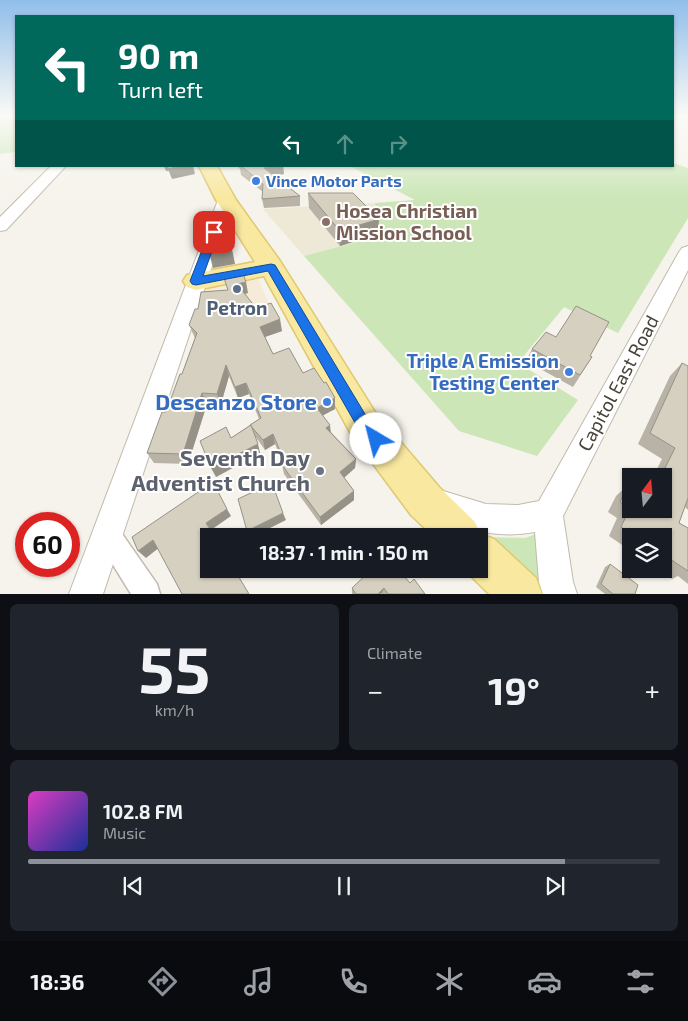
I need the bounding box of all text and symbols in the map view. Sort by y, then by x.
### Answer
text: 90 m [118,34,199,76]
icon: left [35,35,100,100]
text: Turn left [118,76,203,102]
icon: left [278,130,306,158]
icon: ahead [331,130,359,158]
icon: right [384,130,412,158]
place label: Vince Motor Parts [266,171,402,190]
marker: Vince Motor Parts [250,175,262,187]
place label: Hosea Christian Mission School [336,199,477,244]
pin [193,211,235,253]
marker: Hosea Christian Mission School [320,216,332,228]
icon: arrive [200,218,228,246]
marker: Petron [231,283,243,295]
place label: Petron [207,296,267,319]
street label: Capitol East Road [572,311,663,455]
place label: Triple A Emission Testing Center [407,349,559,394]
marker: Triple A Emission Testing Center [563,366,575,378]
place label: Descanzo Store [155,388,317,414]
marker: Descanzo Store [321,396,333,408]
position arrow [349,412,401,464]
place label: Seventh Day Adventist Church [131,444,311,495]
marker: Seventh Day Adventist Church [314,465,326,477]
north arrow [622,468,672,518]
map controls [622,468,672,578]
speed limit sign: 60 [15,512,80,577]
button: layers [622,528,672,578]
text: 18:37 · 1 min · 150 m [260,541,428,564]
text: 55 [139,628,210,706]
text: Climate [367,643,422,662]
text: 19° [488,667,540,713]
text: − [367,673,383,707]
text: + [645,673,660,707]
text: km/h [155,700,194,719]
text: 102.8 FM [103,800,183,823]
text: Music [103,823,146,842]
icon: previous [119,872,147,900]
icon: pause [330,872,358,900]
icon: next [541,872,569,900]
icon: directions [145,964,180,999]
icon: music [241,964,276,999]
icon: phone [336,964,371,999]
icon: climate [432,964,467,999]
icon: car [527,964,562,999]
icon: filters [623,964,658,999]
text: 18:36 [30,968,85,994]

